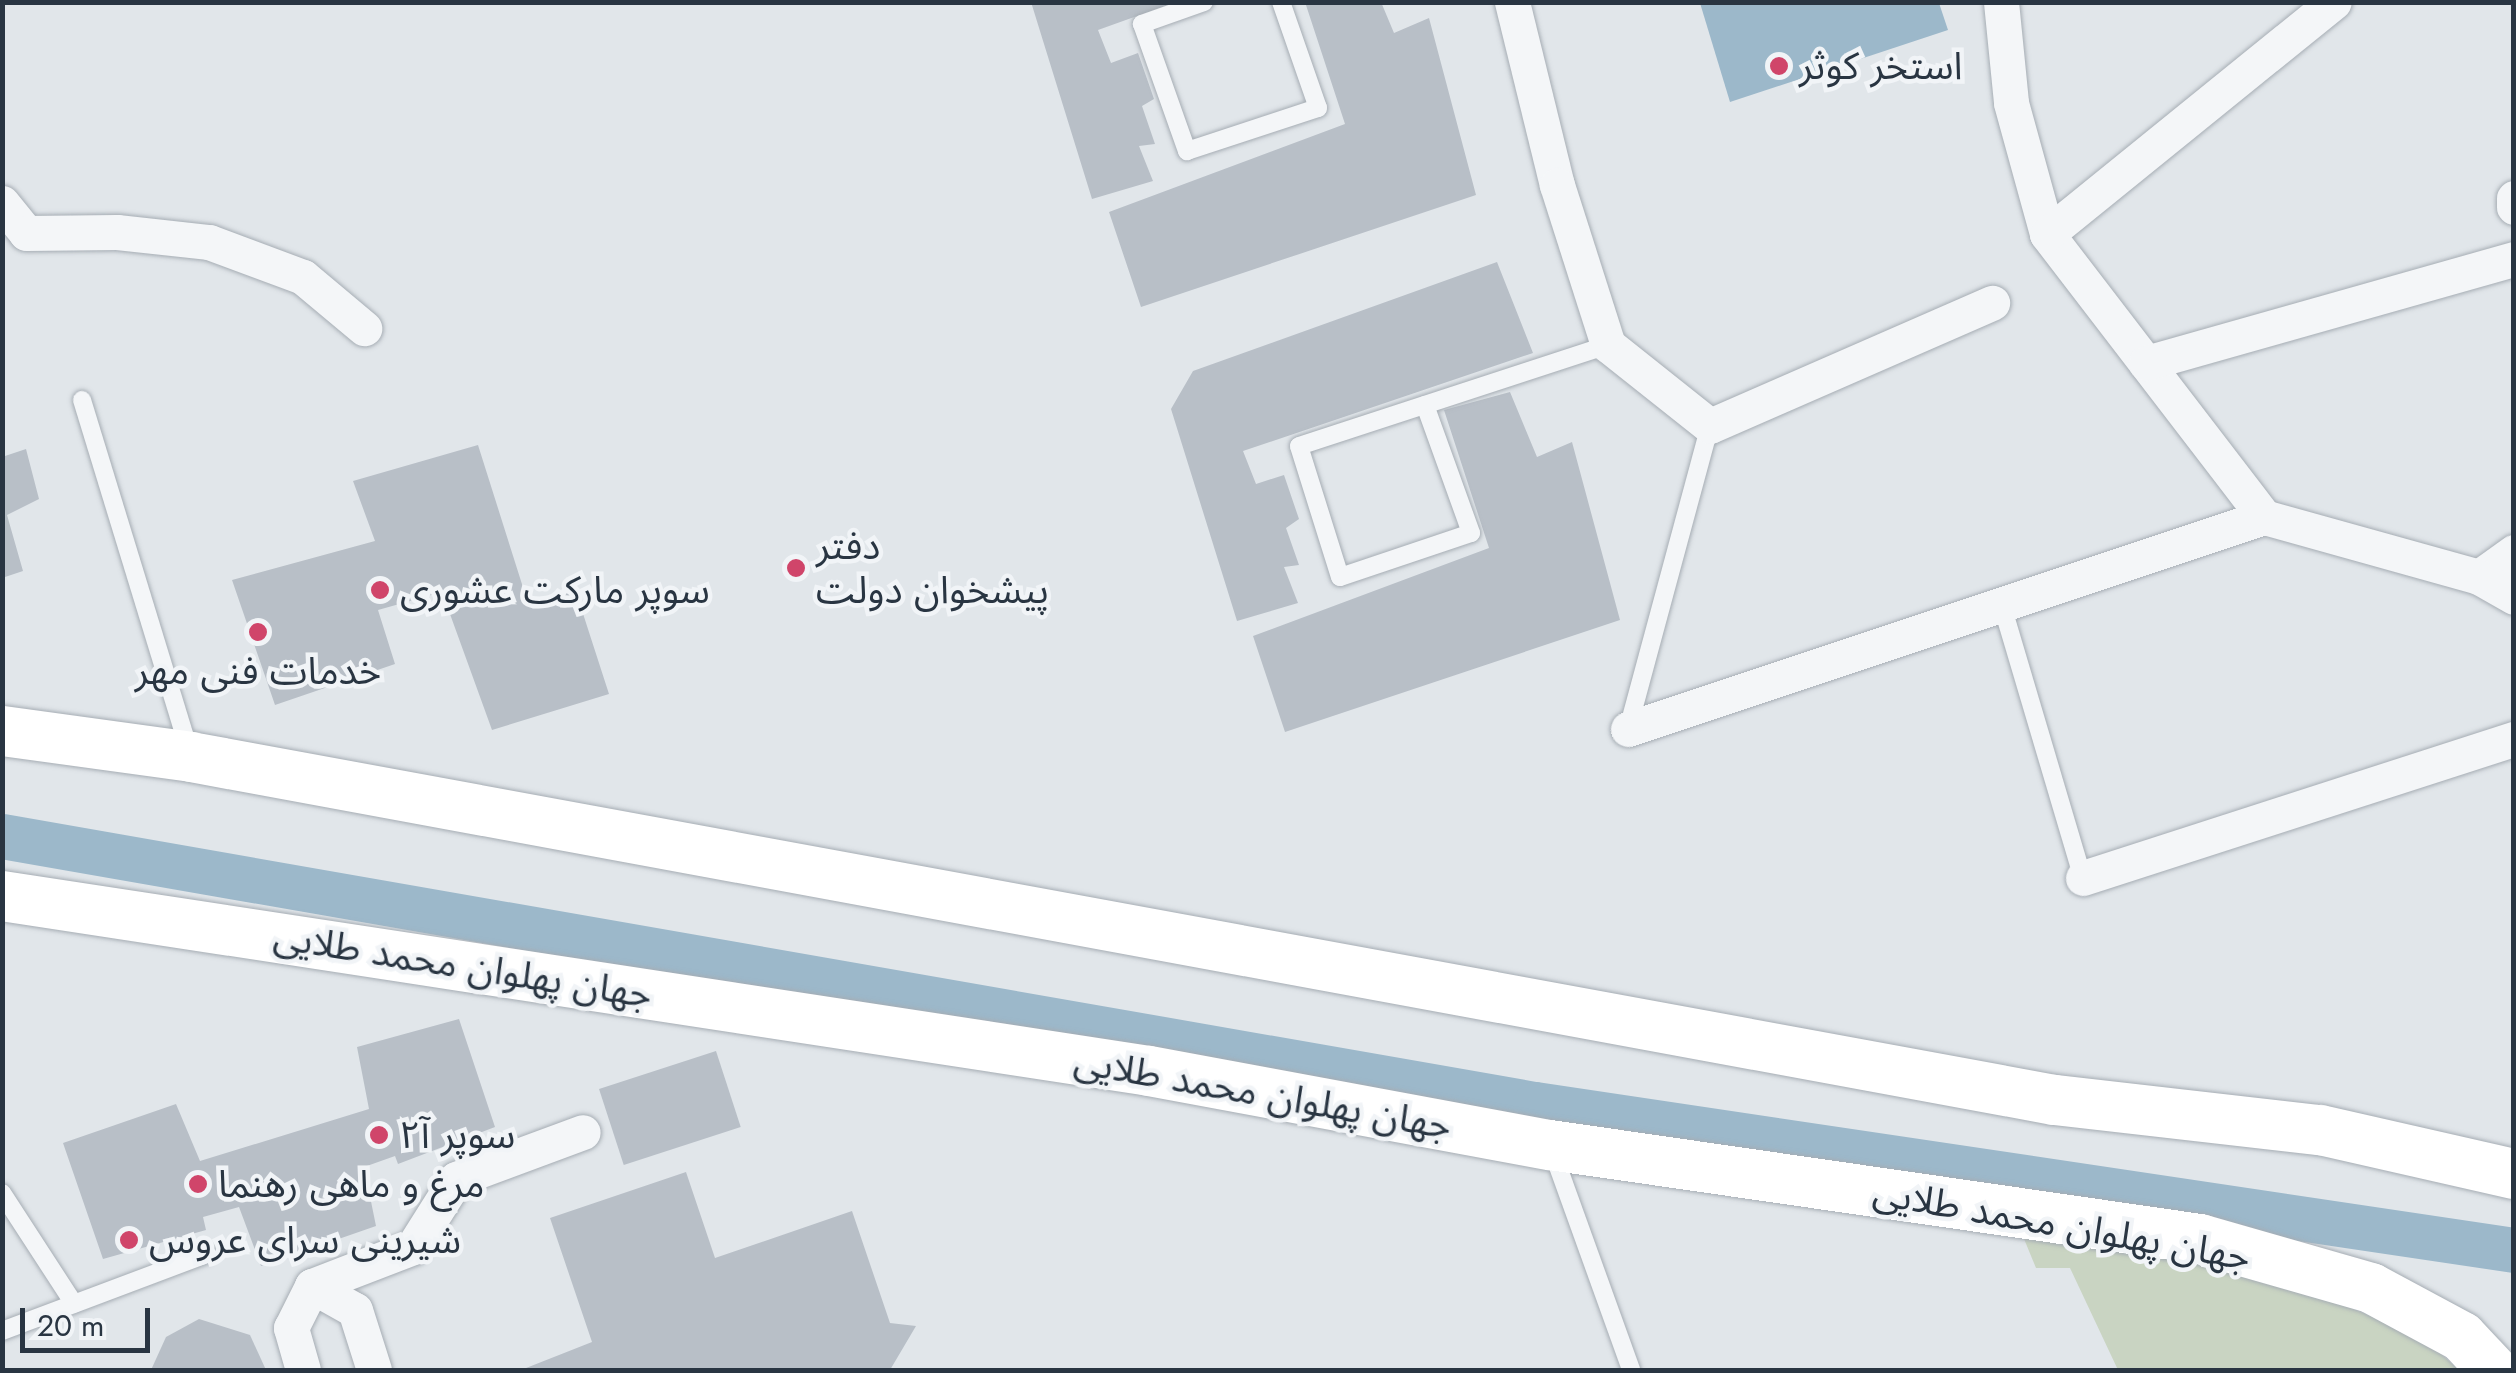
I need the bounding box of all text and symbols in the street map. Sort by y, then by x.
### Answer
place label: استخر کوثر [1799,43,1963,89]
marker: استخر کوثر [1768,55,1790,77]
place label: دفتر پیشخوان دولت [816,523,1049,612]
marker: دفتر پیشخوان دولت [785,557,807,579]
place label: سوپر مارکت عشوری [400,567,710,613]
marker: سوپر مارکت عشوری [369,579,391,601]
marker: خدمات فنی مهر [247,621,269,643]
place label: خدمات فنی مهر [135,648,381,694]
street label: جهان پهلوان محمد طلایی [271,913,655,1017]
street label: جهان پهلوان محمد طلایی [1071,1037,1455,1149]
place label: سوپر آ۲ [399,1112,515,1158]
marker: سوپر آ۲ [368,1124,390,1146]
place label: مرغ و ماهی رهنما [218,1161,485,1207]
street label: جهان پهلوان محمد طلایی [1870,1168,2254,1280]
marker: مرغ و ماهی رهنما [187,1173,209,1195]
place label: شیرینی سرای عروس [149,1217,461,1263]
marker: شیرینی سرای عروس [118,1229,140,1251]
scale bar [25,1288,155,1350]
text: 20 m [37,1304,104,1347]

